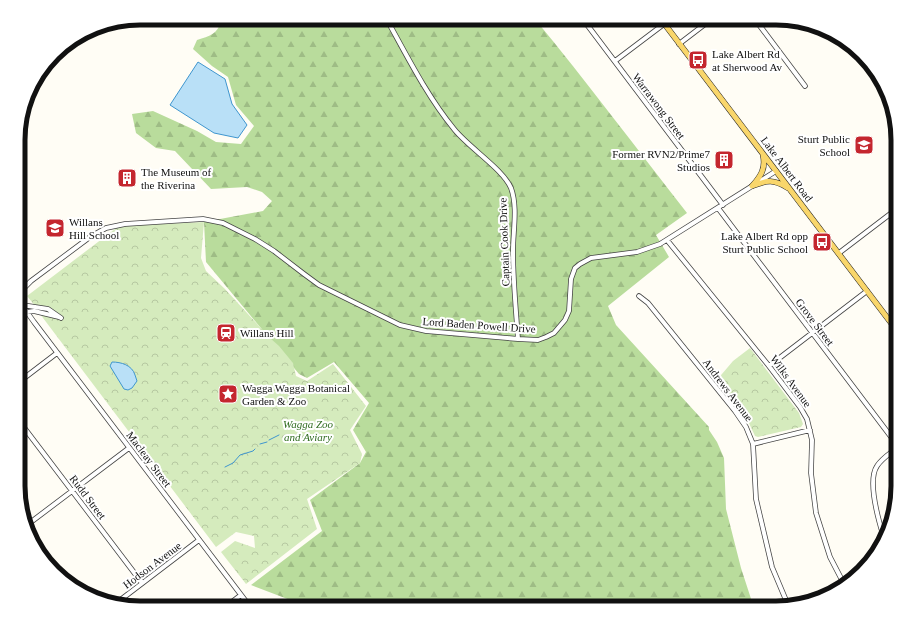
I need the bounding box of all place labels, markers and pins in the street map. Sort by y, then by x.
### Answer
place label: Lake Albert Rd at Sherwood Av [712,48,783,73]
bus stop icon: Lake Albert Rd at Sherwood Av [687,49,709,71]
place label: Sturt Public School [798,133,850,158]
school or university icon: Sturt Public School [853,134,875,156]
place label: Former RVN2/Prime7 Studios [612,148,710,173]
building icon: Former RVN2/Prime7 Studios [713,149,735,171]
place label: The Museum of the Riverina [141,166,212,191]
building icon: The Museum of the Riverina [116,167,138,189]
place label: Willans Hill School [69,216,119,241]
school or university icon: Willans Hill School [44,217,66,239]
place label: Lake Albert Rd opp Sturt Public School [721,230,808,255]
bus stop icon: Lake Albert Rd opp Sturt Public School [811,231,833,253]
station icon: Willans Hill [215,322,237,344]
place label: Willans Hill [240,327,294,339]
place label: Wagga Wagga Botanical Garden & Zoo [242,382,350,407]
place icon: Wagga Wagga Botanical Garden & Zoo [217,383,239,405]

